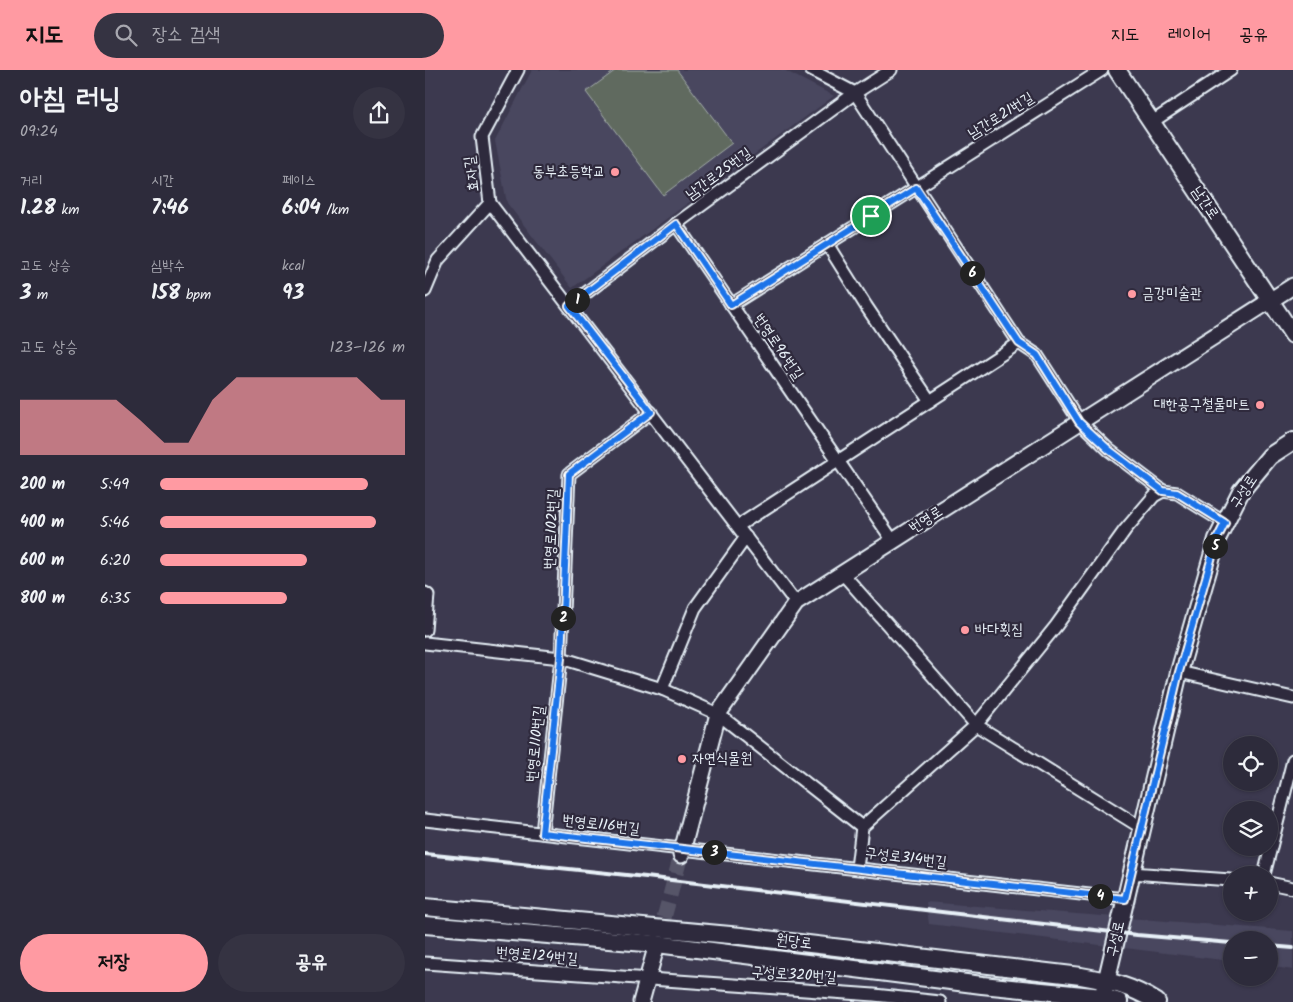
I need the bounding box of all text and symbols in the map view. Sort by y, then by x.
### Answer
search box [94,13,444,58]
text: 지도 [25,16,64,55]
text: 장소 검색 [152,20,220,50]
icon: search [112,21,140,49]
text: 지도 [1111,21,1140,50]
text: 레이어 [1168,21,1211,50]
text: 공유 [1239,21,1268,50]
text: 아침 러닝 [20,77,121,122]
street label: 남간로21번길 [963,86,1039,146]
button: share [353,87,405,139]
text: 09:24 [20,119,58,144]
street label: 남간로25번길 [681,142,757,206]
street label: 효자길 [458,155,486,193]
place label: 동부초등학교 [533,160,605,184]
marker: 동부초등학교 [609,166,621,178]
text: 거리 [20,170,43,192]
text: 시간 [151,170,174,192]
text: 페이스 [282,170,316,192]
street label: 남간로 [1185,181,1225,225]
text: 1.28 [20,192,56,225]
text: 7:46 [151,192,189,225]
text: 6:04 [282,192,321,225]
pin [850,195,892,237]
text: km [56,199,79,221]
text: /km [321,199,349,221]
icon: arrive [857,202,885,230]
text: 고도 상승 [20,255,71,277]
text: 심박수 [151,255,185,277]
text: kcal [282,255,305,277]
pin: 6 [959,260,985,286]
text: 6 [969,262,976,284]
text: 3 [20,277,32,310]
text: 158 [151,277,180,310]
text: 93 [282,277,304,310]
place label: 금강미술관 [1142,282,1202,306]
text: m [32,284,48,306]
text: bpm [180,284,211,306]
pin: 1 [565,288,589,312]
marker: 금강미술관 [1126,288,1138,300]
text: 1 [575,289,580,311]
street label: 번영로96번길 [747,309,809,385]
text: 고도 상승 [20,335,78,360]
text: 123–126 m [329,335,405,360]
place label: 대한공구철물마트 [1153,393,1250,417]
marker: 대한공구철물마트 [1254,399,1266,411]
street label: 구성로 [1224,470,1264,514]
text: 200 m [20,472,65,497]
text: 5:49 [100,472,129,497]
street label: 번영로102번길 [538,488,566,570]
street label: 번영로 [904,500,948,540]
text: 400 m [20,510,64,535]
text: 5:46 [100,510,130,535]
pin: 5 [1203,534,1227,558]
text: 5 [1212,535,1219,557]
text: 600 m [20,548,64,573]
text: 6:20 [100,548,130,573]
text: 800 m [20,586,65,611]
text: 6:35 [100,586,131,611]
pin: 2 [551,606,575,630]
text: 2 [559,607,568,629]
place label: 바다횟집 [975,618,1023,642]
marker: 바다횟집 [959,624,971,636]
street label: 번영로110번길 [520,704,552,784]
map controls [1223,736,1278,986]
button: locate [1223,736,1278,791]
place label: 자연식물원 [692,747,752,771]
marker: 자연식물원 [676,753,688,765]
button: layers [1223,801,1278,856]
street label: 번영로116번길 [561,808,641,842]
pin: 3 [701,840,727,864]
text: 3 [711,841,718,863]
street label: 구성로314번길 [864,841,948,875]
button: + [1223,866,1278,921]
pin: 4 [1087,884,1113,908]
text: 4 [1097,885,1104,907]
street label: 구성로 [1100,919,1132,959]
street label: 원당로 [775,928,813,956]
button: − [1223,931,1278,986]
button: 저장 [20,934,208,992]
button: 공유 [218,934,405,992]
street label: 번영로124번길 [495,940,579,972]
street label: 구성로320번길 [751,960,837,990]

